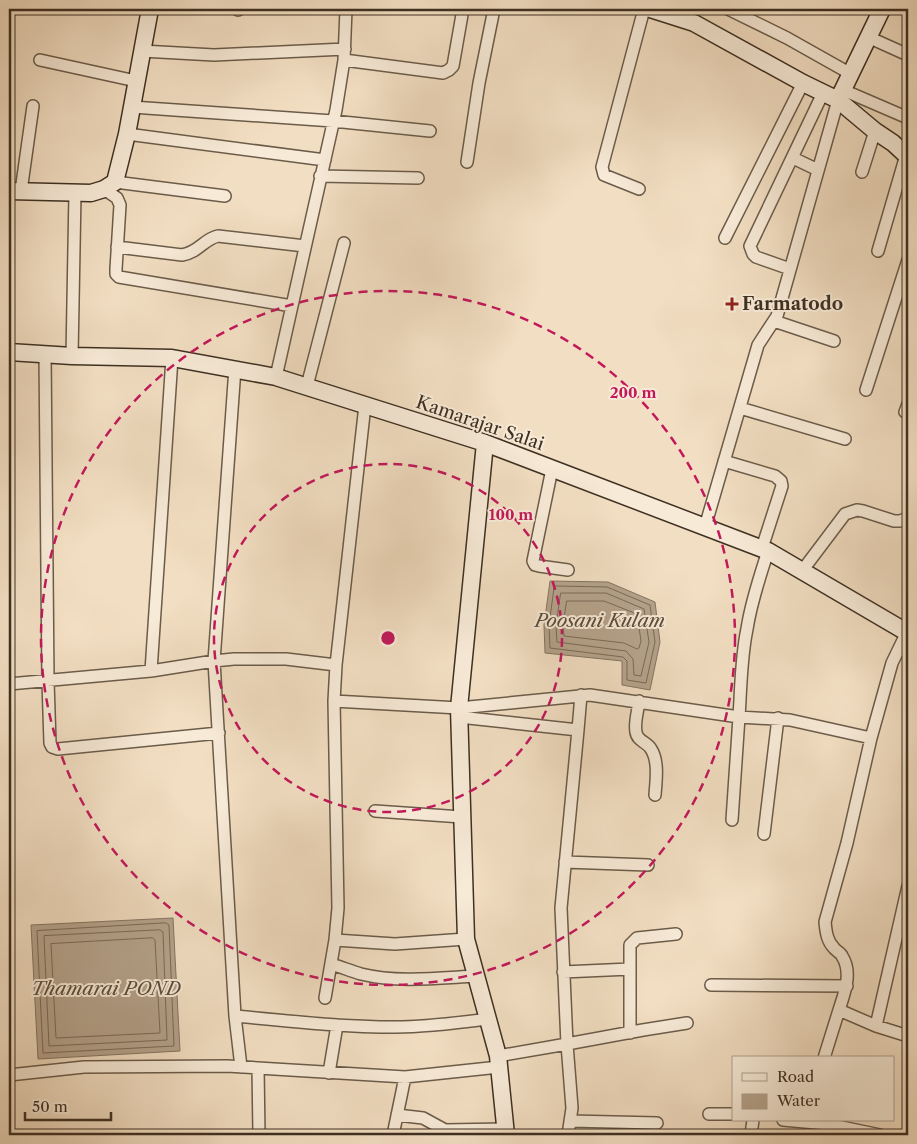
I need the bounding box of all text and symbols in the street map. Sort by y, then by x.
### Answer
place label: Farmatodo [742,293,843,315]
marker: Farmatodo [726,298,738,310]
text: 200 m [610,383,656,402]
street label: Kamarajar Salai [413,391,547,455]
text: 100 m [489,505,533,524]
water label: Poosani Kulam [533,609,665,632]
centre of rings [379,629,397,647]
water label: Thamarai POND [31,977,181,1000]
legend [732,1056,894,1122]
text: Road [777,1067,814,1086]
scale bar [25,1089,111,1121]
text: Water [776,1091,821,1110]
text: 50 m [32,1097,68,1116]

